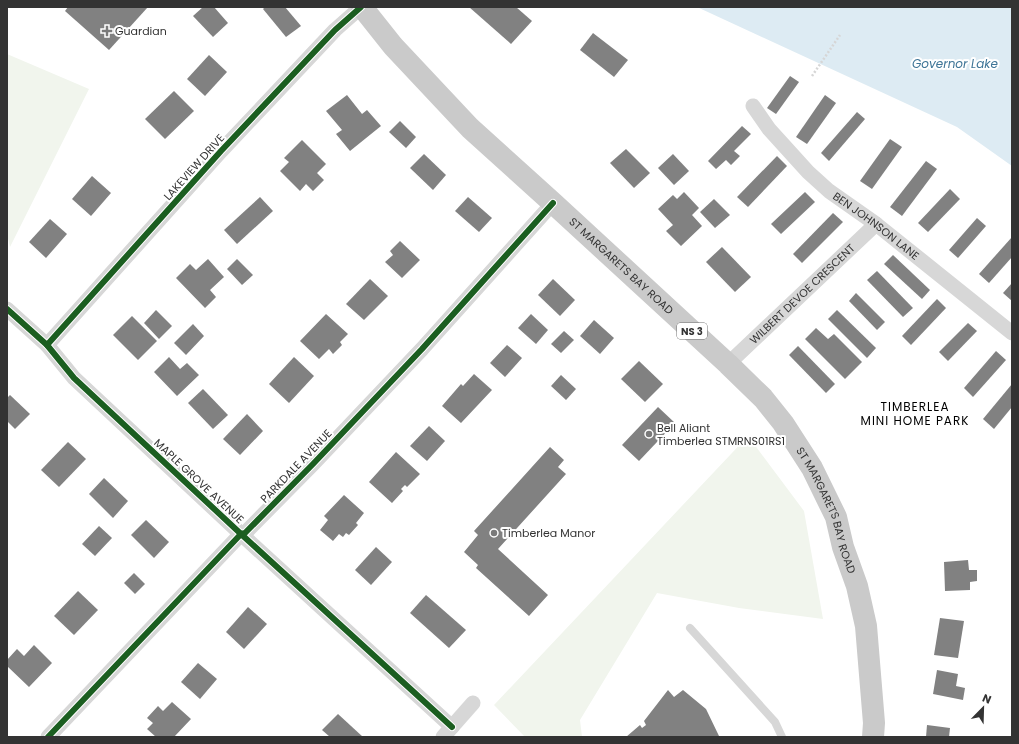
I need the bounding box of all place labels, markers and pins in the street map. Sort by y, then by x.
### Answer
place label: Guardian [115,23,167,39]
marker: Guardian [102,26,112,36]
place label: Bell Aliant Timberlea STMRNS01RS1 [657,420,785,449]
marker: Bell Aliant Timberlea STMRNS01RS1 [644,429,654,439]
place label: Timberlea Manor [502,525,595,541]
marker: Timberlea Manor [489,528,499,538]

